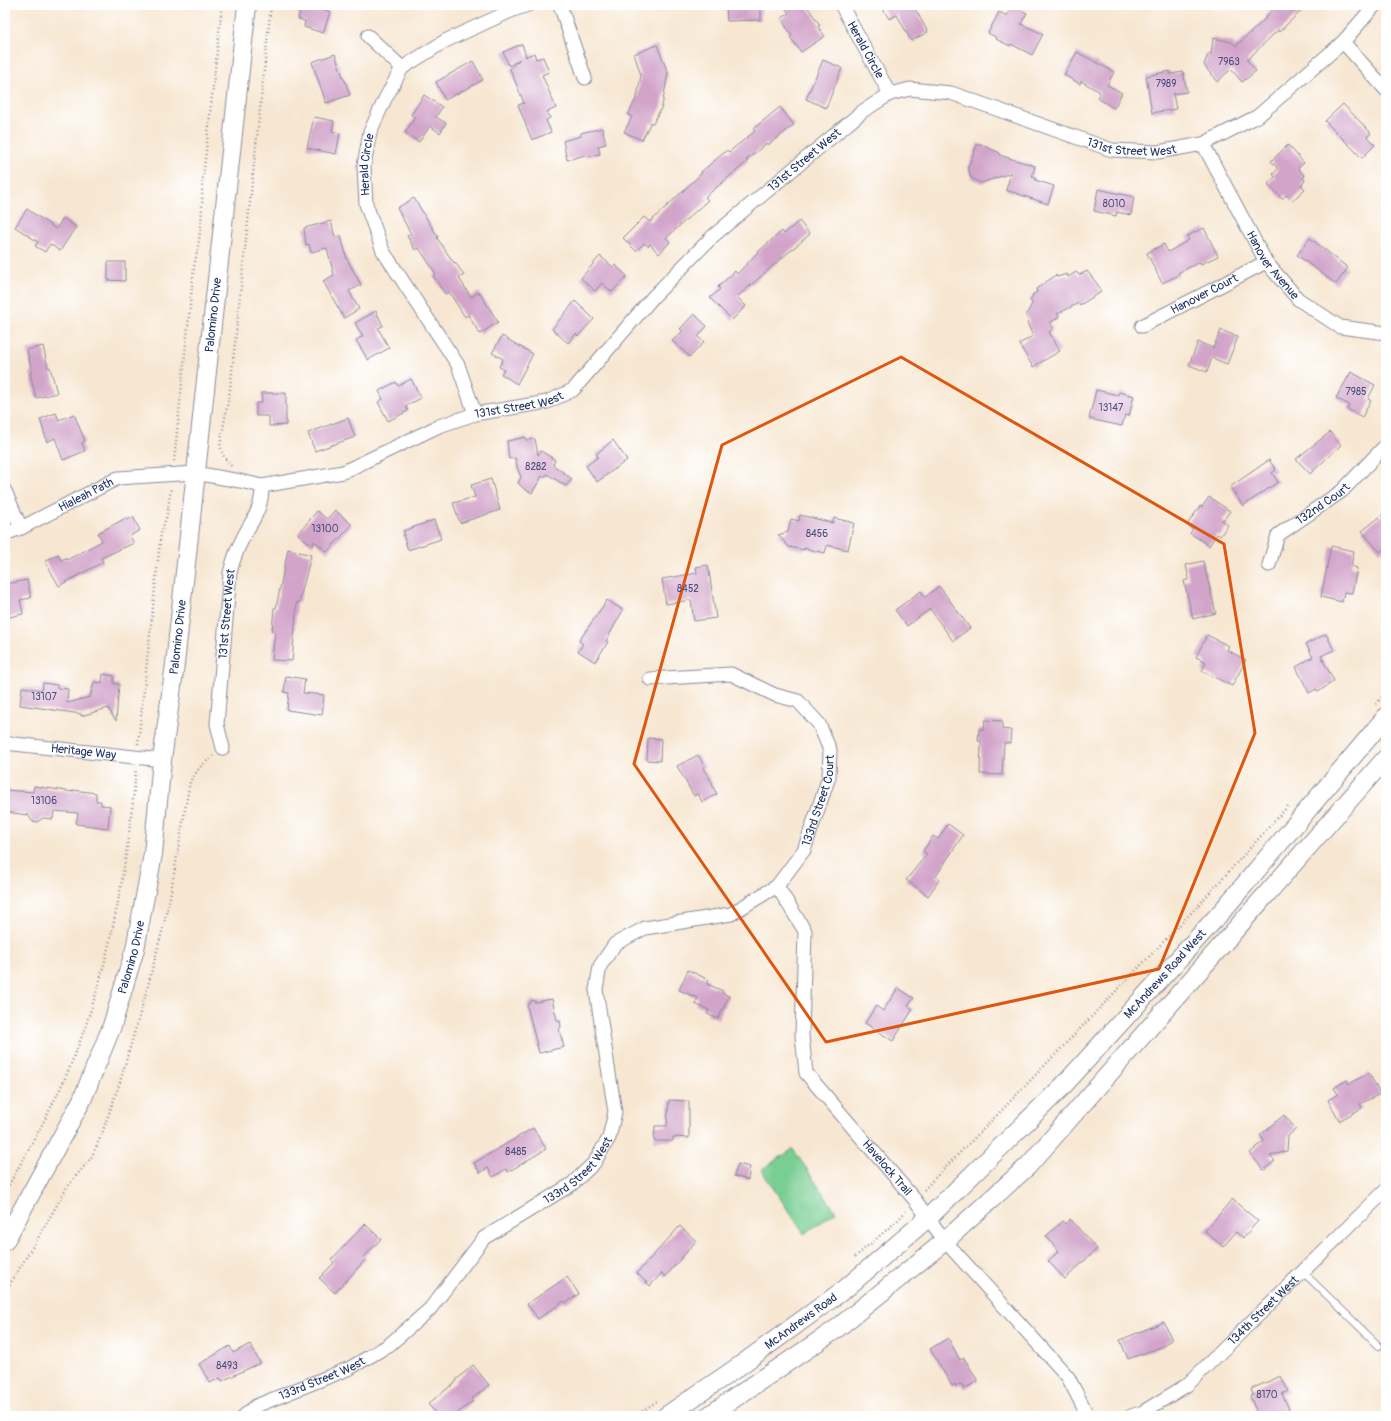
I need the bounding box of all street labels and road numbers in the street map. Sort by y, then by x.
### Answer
street label: Herald Circle [844,18,887,81]
street label: 131st Street West [765,125,844,195]
street label: Herald Circle [356,132,377,196]
street label: 131st Street West [1085,134,1178,160]
street label: Hanover Avenue [1243,228,1302,303]
street label: Hanover Court [1168,270,1240,317]
street label: Palomino Drive [202,277,225,353]
street label: 131st Street West [473,388,566,421]
street label: Hialeah Path [56,474,116,515]
street label: 132nd Court [1293,480,1353,528]
street label: 131st Street West [215,567,238,660]
street label: Palomino Drive [166,599,189,675]
street label: Heritage Way [50,741,117,762]
street label: 133rd Street Court [798,754,837,848]
street label: Palomino Drive [115,919,148,996]
street label: McAndrews Road West [1121,926,1209,1022]
street label: 133rd Street West [540,1134,616,1207]
street label: Havelock Trail [859,1137,915,1199]
street label: 134th Street West [1225,1272,1302,1348]
street label: McAndrews Road [762,1290,840,1353]
street label: 133rd Street West [277,1353,368,1403]

